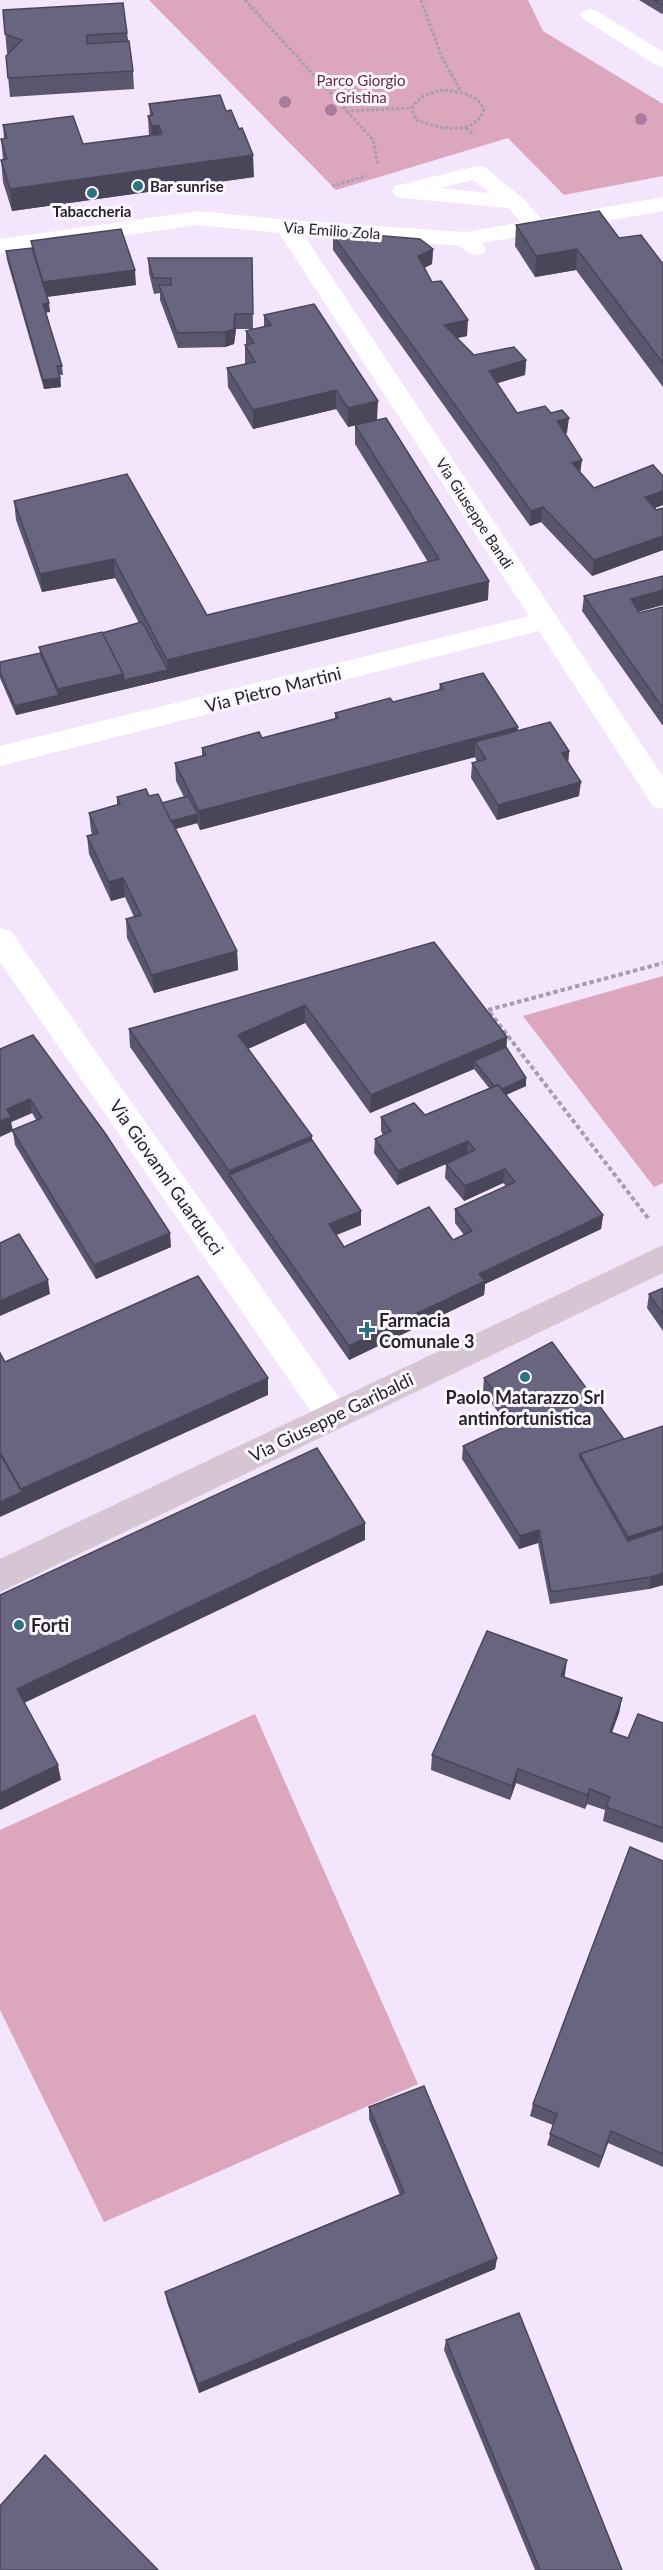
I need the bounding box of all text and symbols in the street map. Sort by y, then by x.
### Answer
park label: Parco Giorgio Gristina [317,71,405,106]
place label: Bar sunrise [150,177,224,195]
marker: Bar sunrise [131,179,145,193]
marker: Tabaccheria [85,186,99,200]
place label: Tabaccheria [53,202,131,220]
street label: Via Emilio Zola [283,218,381,242]
street label: Via Giuseppe Bandi [433,454,517,572]
street label: Via Pietro Martini [203,661,343,717]
street label: Via Giovanni Guarducci [105,1095,229,1259]
place label: Farmacia Comunale 3 [379,1309,474,1352]
marker: Farmacia Comunale 3 [360,1323,374,1337]
street label: Via Giuseppe Garibaldi [245,1368,417,1466]
marker: Paolo Matarazzo Srl antinfortunistica [518,1370,532,1384]
place label: Paolo Matarazzo Srl antinfortunistica [446,1386,604,1429]
place label: Forti [31,1614,69,1636]
marker: Forti [12,1618,26,1632]

